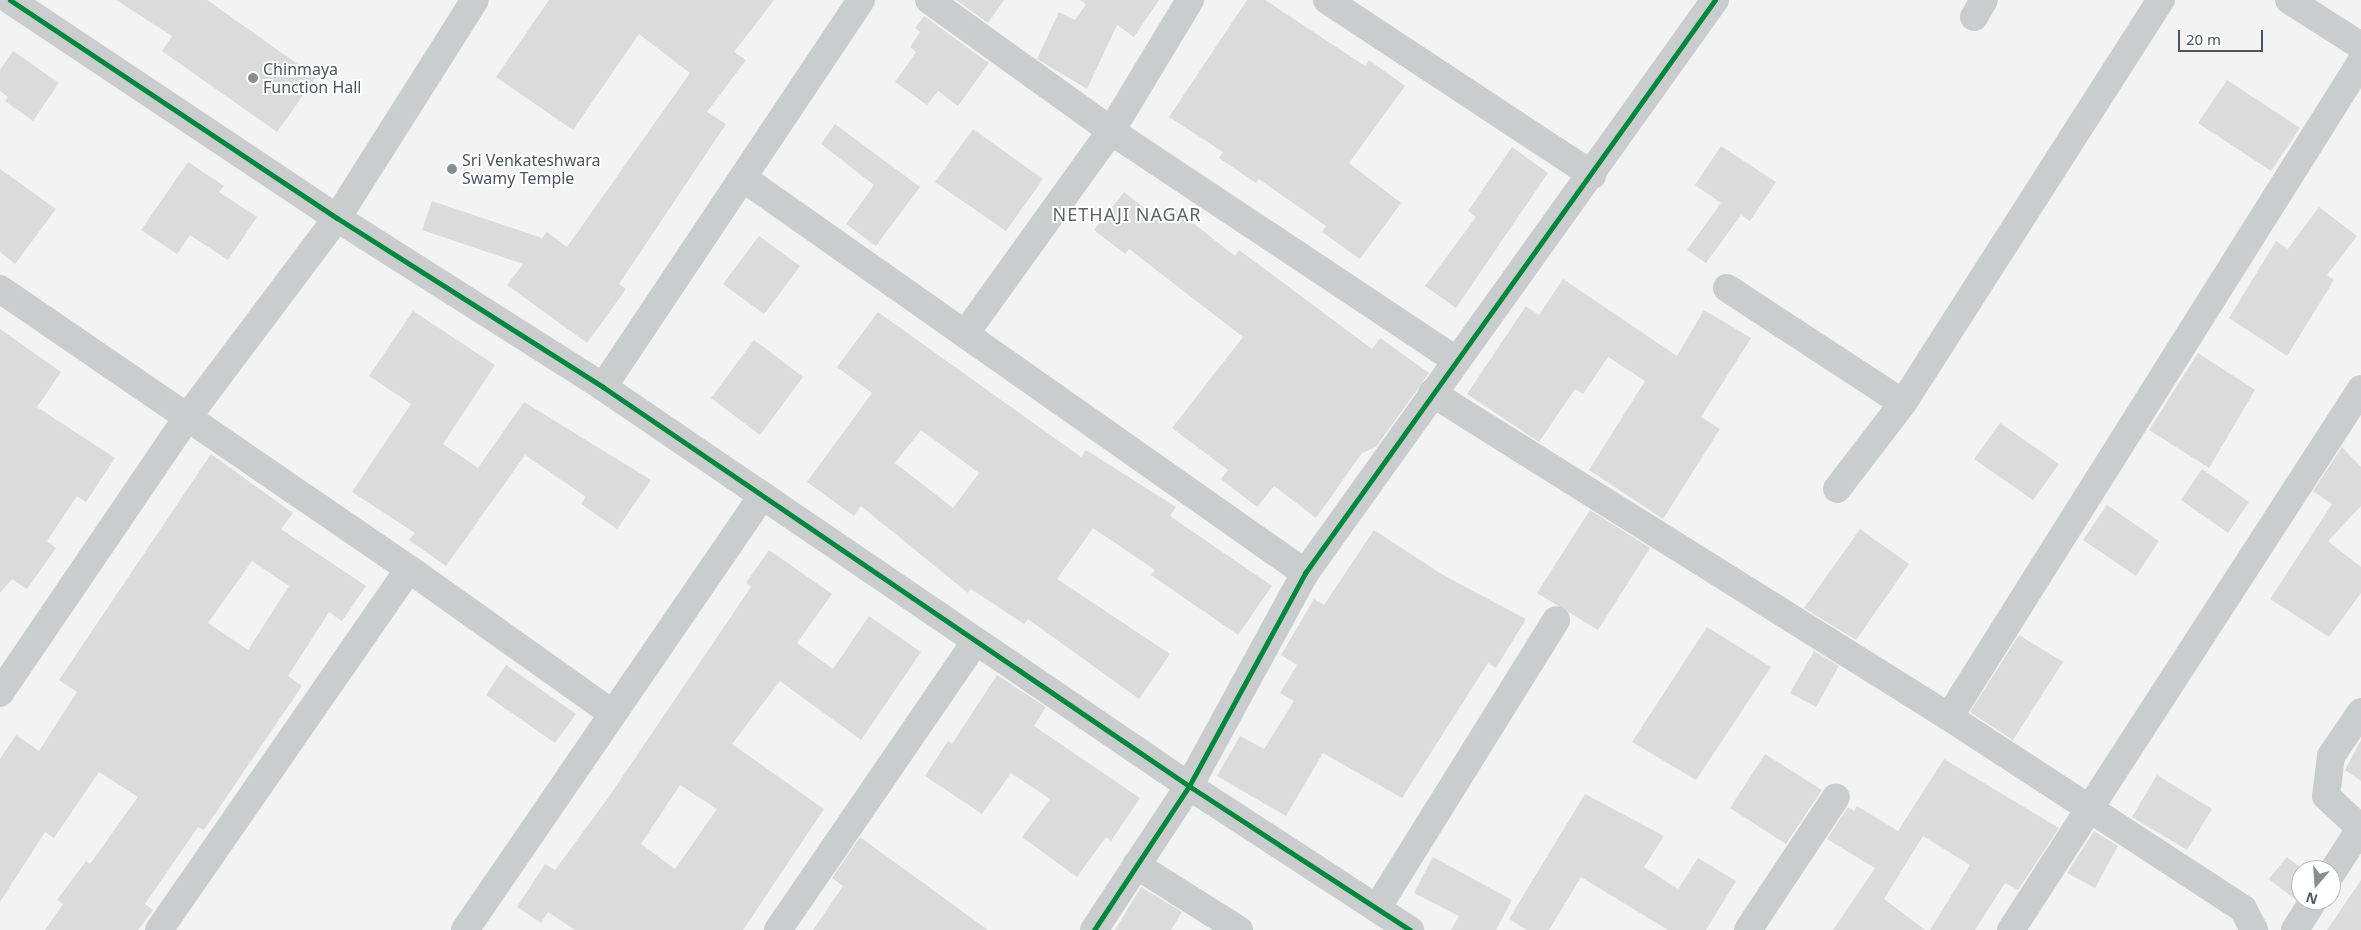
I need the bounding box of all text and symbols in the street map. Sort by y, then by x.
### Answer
scale bar [2181,20,2266,52]
text: 20 m [2186,29,2221,49]
place label: Chinmaya Function Hall [263,59,361,97]
marker: Chinmaya Function Hall [247,72,259,84]
place label: Sri Venkateshwara Swamy Temple [462,150,601,188]
marker: Sri Venkateshwara Swamy Temple [446,163,458,175]
district label: NETHAJI NAGAR [1051,203,1203,225]
north arrow [2291,860,2341,910]
text: N [2303,888,2320,910]

